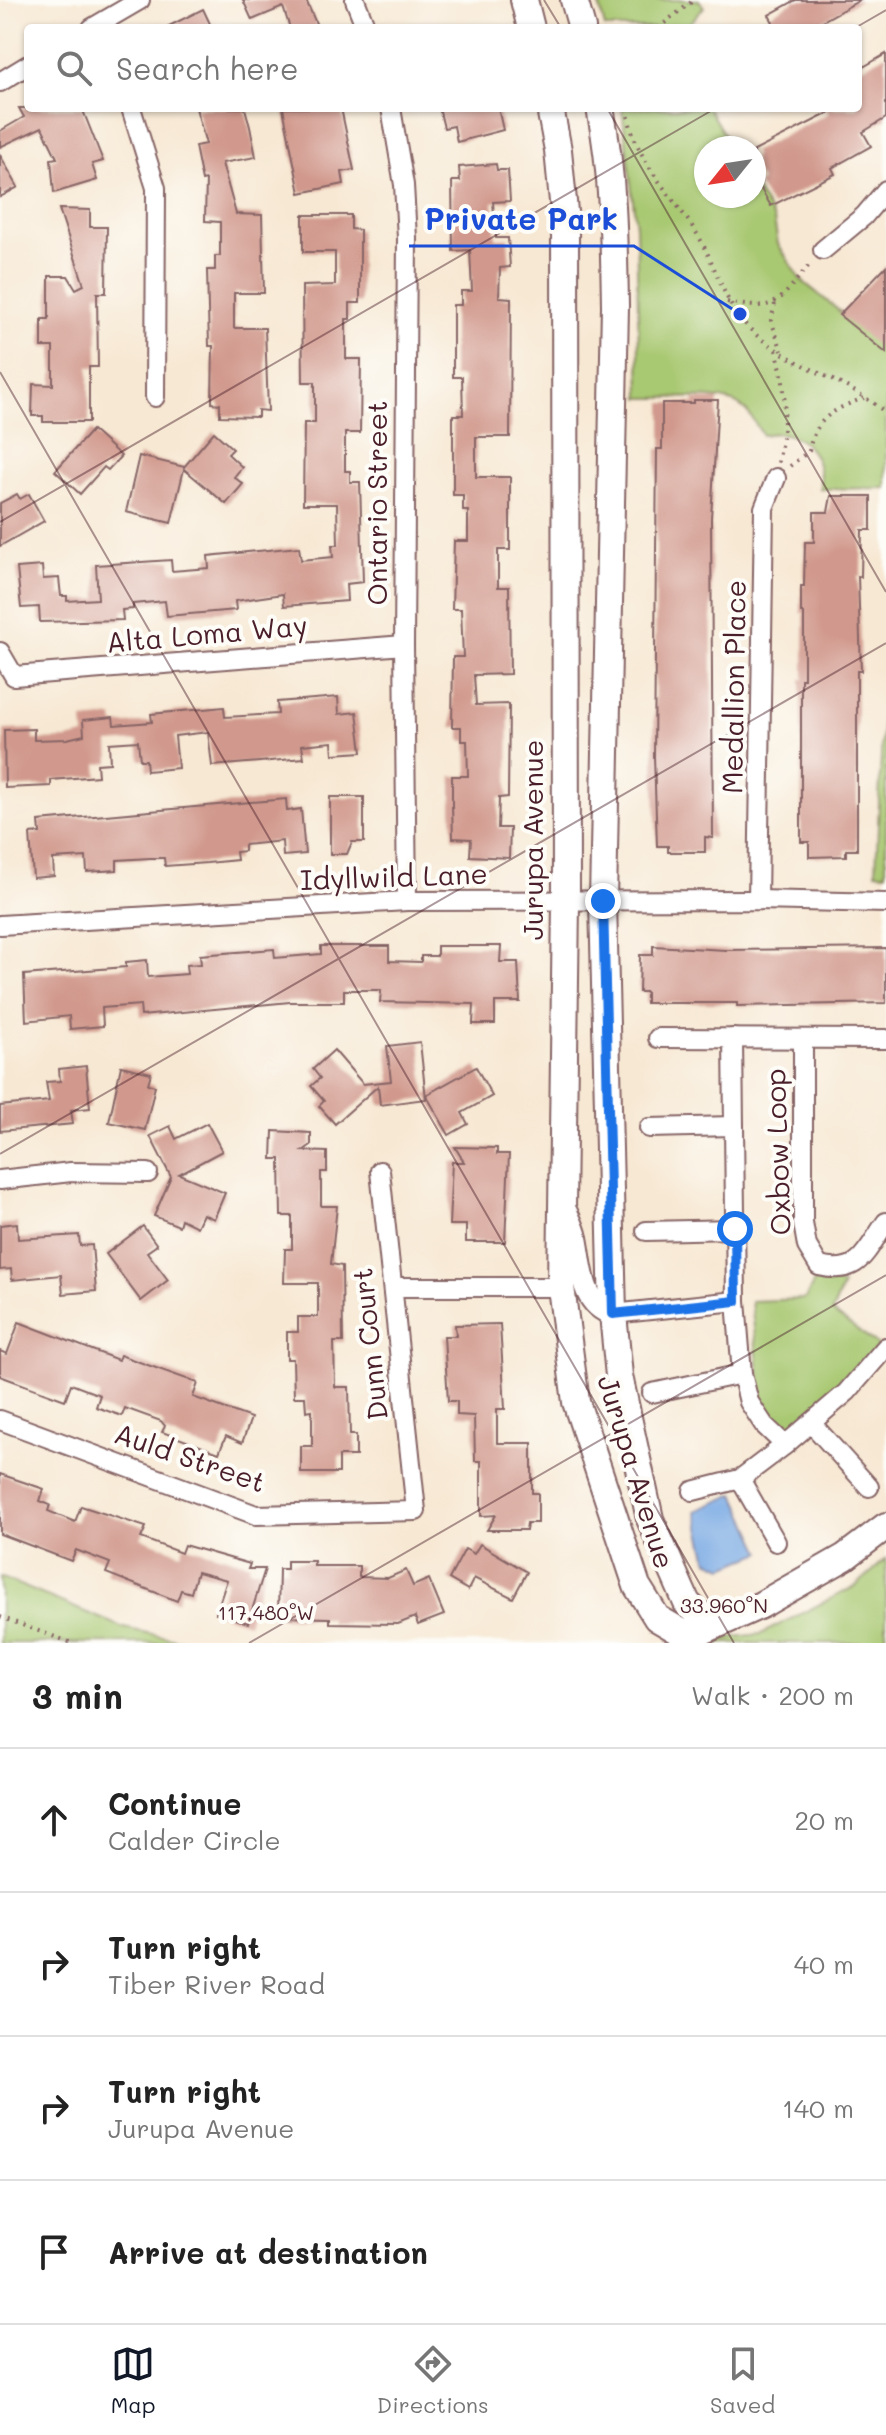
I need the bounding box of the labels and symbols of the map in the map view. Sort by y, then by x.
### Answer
north arrow [694,136,766,208]
callout: Private Park [409,192,634,246]
text: Private Park [424,198,618,238]
street label: Ontario Street [358,401,394,605]
street label: Medallion Place [713,580,753,794]
street label: Alta Loma Way [105,606,309,660]
street label: Jurupa Avenue [514,740,550,940]
street label: Idyllwild Lane [300,855,488,897]
route end [585,883,621,919]
street label: Oxbow Loop [756,1068,798,1236]
route start [717,1211,753,1247]
street label: Dunn Court [343,1266,395,1422]
street label: Jurupa Avenue [590,1371,683,1573]
street label: Auld Street [110,1414,271,1500]
text: 33.960°N [680,1592,768,1618]
text: 117.480°W [218,1599,314,1625]

